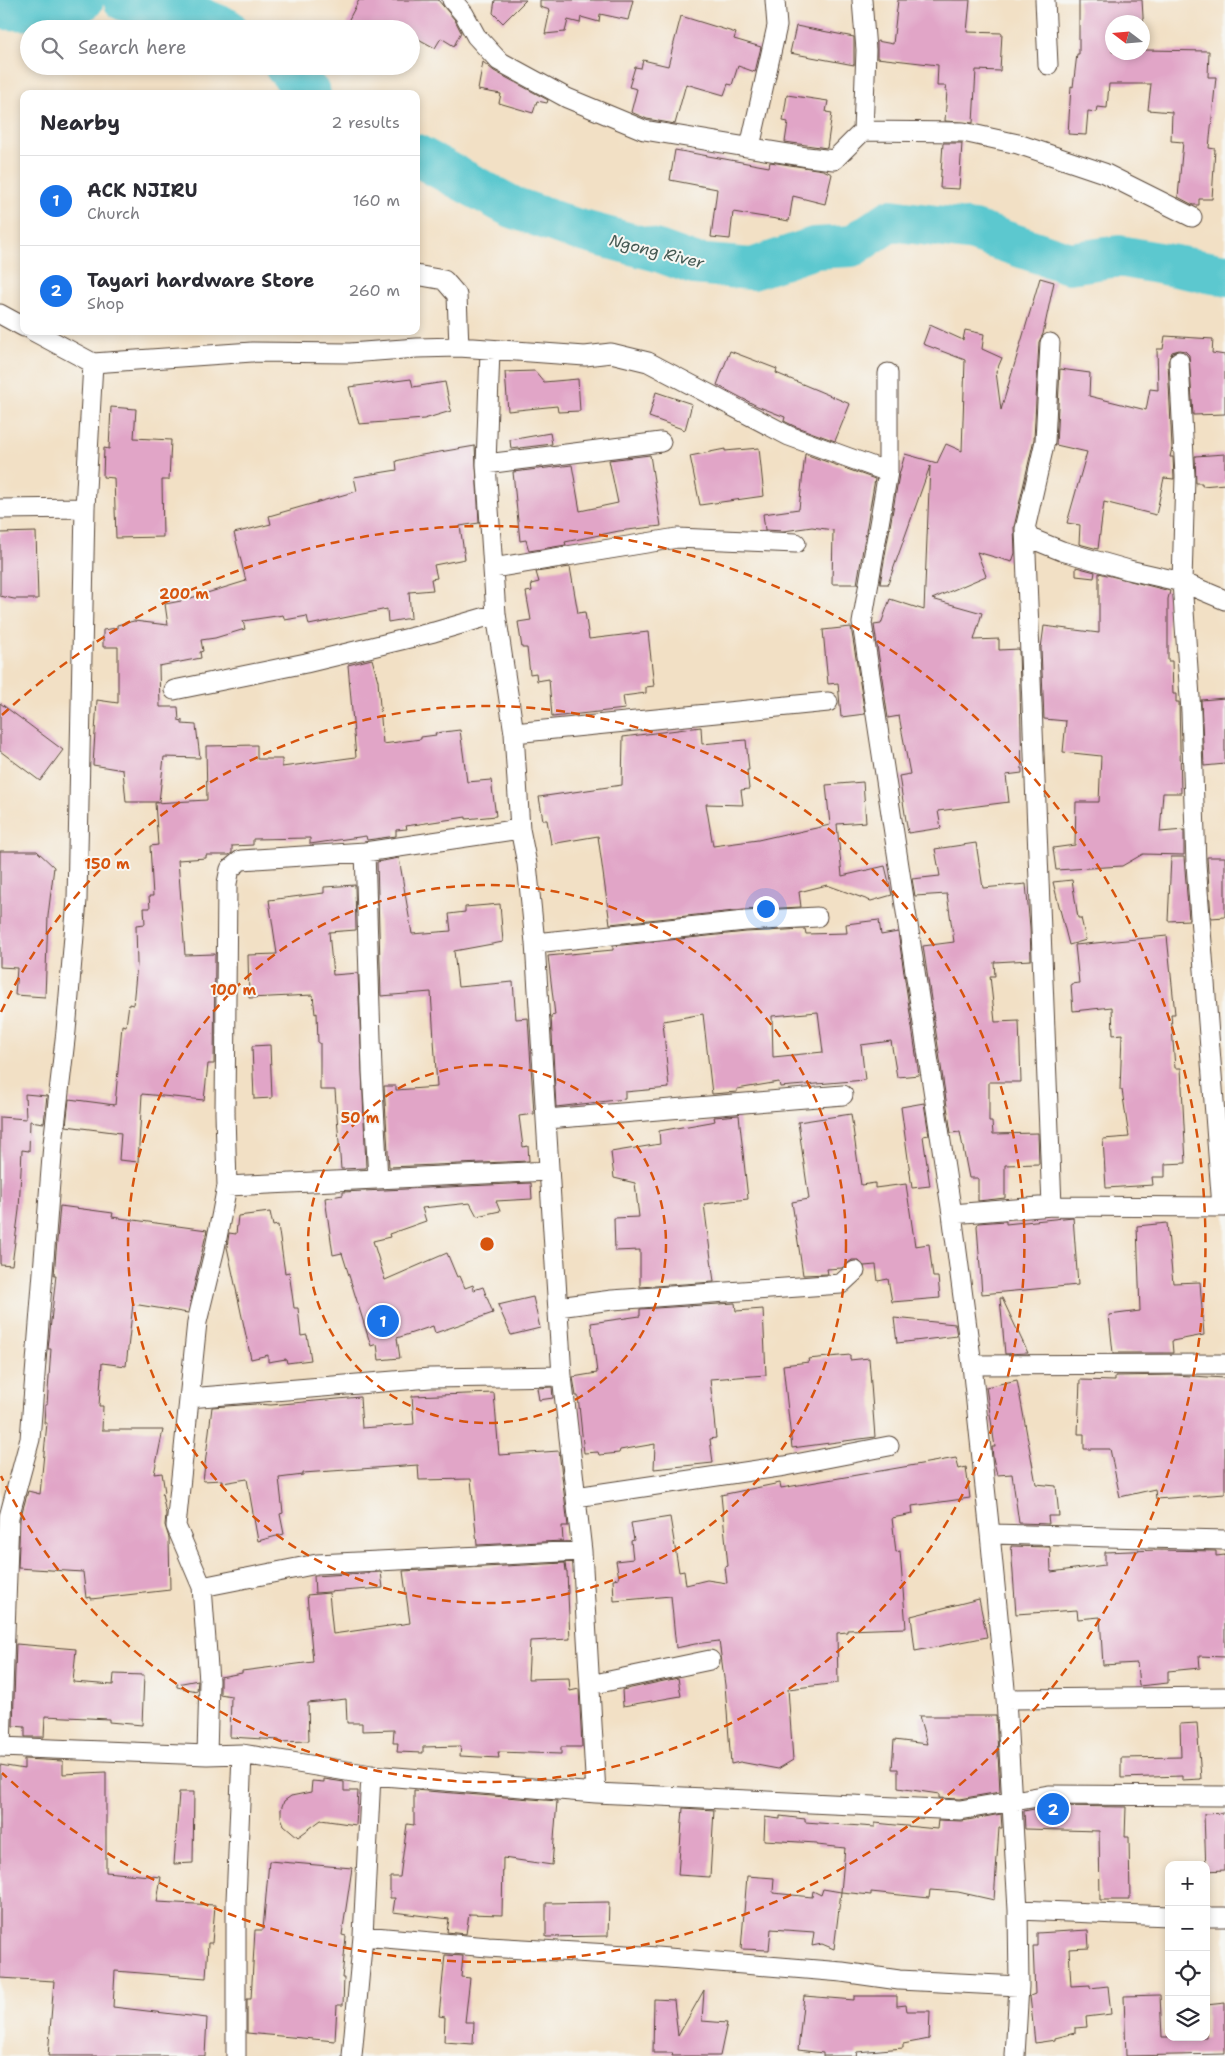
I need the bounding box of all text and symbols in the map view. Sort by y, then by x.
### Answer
north arrow [1105,15,1150,60]
search box [20,20,420,75]
icon: search [38,34,66,62]
text: Search here [78,35,187,60]
text: Nearby [40,109,120,137]
text: 2 results [331,112,400,133]
text: ACK NJIRU [87,178,197,203]
text: 1 [52,190,60,211]
text: 160 m [353,190,400,211]
text: Church [87,203,140,224]
water label: Ngong River [607,230,707,274]
text: Tayari hardware Store [87,268,314,293]
text: 2 [50,280,62,301]
text: 260 m [348,280,400,301]
text: Shop [87,293,124,314]
text: 200 m [159,584,209,604]
text: 150 m [84,854,130,874]
your location [753,896,779,922]
text: 100 m [210,980,256,1000]
text: 50 m [341,1108,380,1128]
centre of rings [478,1235,496,1253]
pin: 1 [367,1302,399,1340]
pin: 2 [1037,1790,1069,1828]
map controls [1165,1861,1210,2041]
button: + [1165,1861,1210,1906]
button: − [1165,1906,1210,1951]
button: locate [1165,1951,1210,1996]
button: layers [1165,1996,1210,2041]

